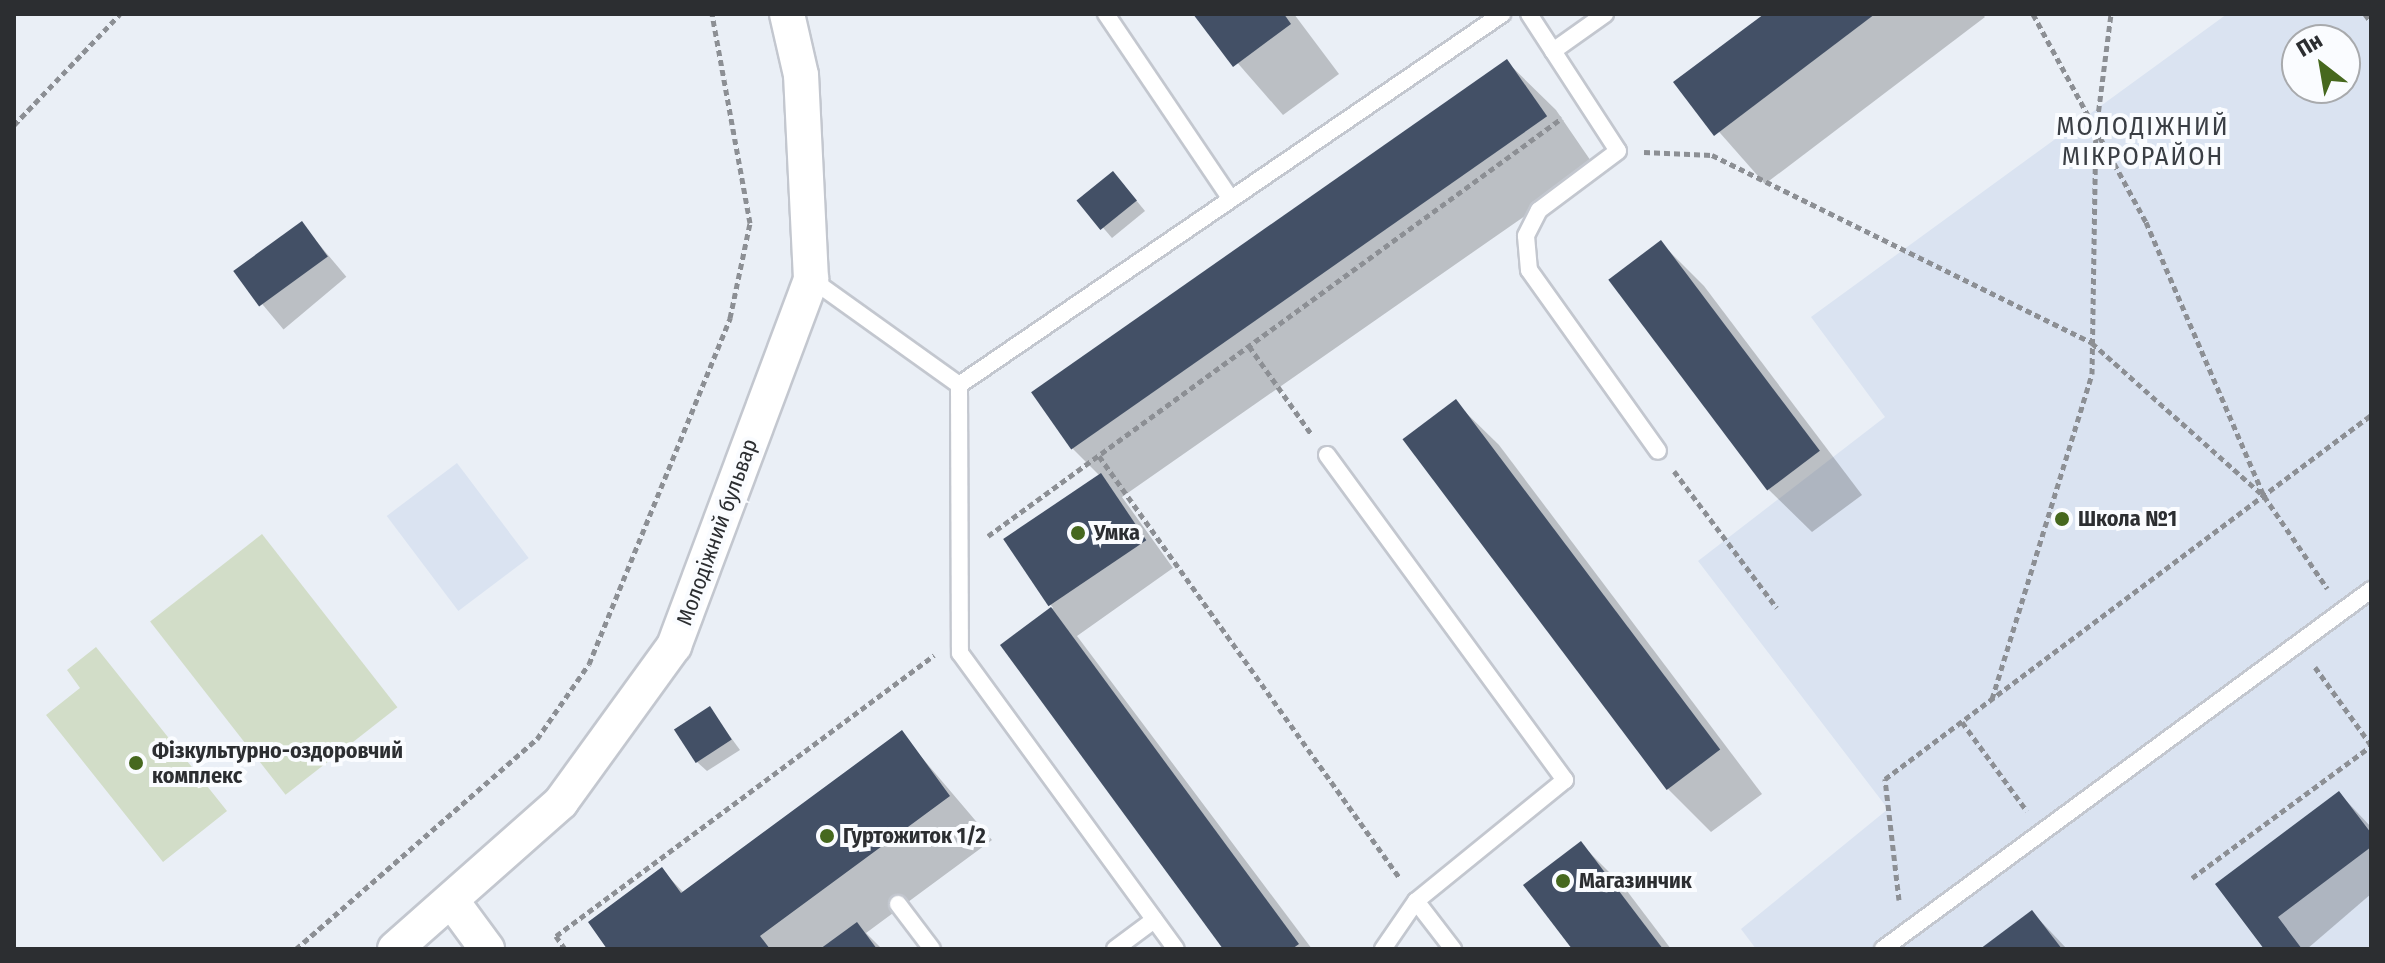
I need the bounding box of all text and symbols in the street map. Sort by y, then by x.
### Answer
north arrow [2281,24,2361,104]
text: Пн [2292,27,2327,63]
district label: МОЛОДІЖНИЙ МІКРОРАЙОН [2056,111,2230,172]
street label: Молодіжний бульвар [671,435,763,629]
place label: Школа №1 [2078,506,2177,532]
marker: Школа №1 [2053,510,2071,528]
place label: Умка [1094,520,1140,546]
marker: Умка [1069,524,1087,542]
place label: Фізкультурно-оздоровчий комплекс [152,737,403,788]
marker: Фізкультурно-оздоровчий комплекс [127,754,145,772]
place label: Гуртожиток 1/2 [843,823,986,849]
marker: Гуртожиток 1/2 [818,827,836,845]
place label: Магазинчик [1579,868,1692,894]
marker: Магазинчик [1554,872,1572,890]

